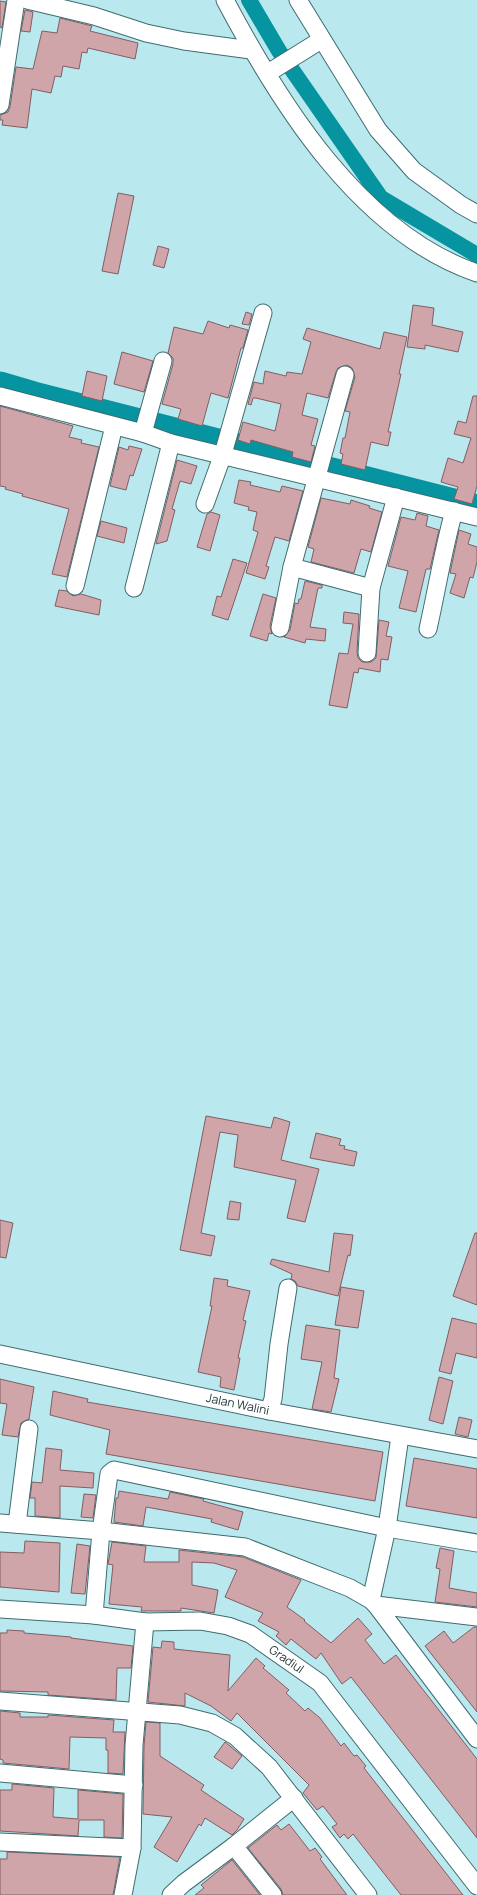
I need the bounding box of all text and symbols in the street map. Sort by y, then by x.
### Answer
street label: Jalan Walini [205,1389,271,1419]
street label: Gradiul [266,1641,308,1677]

